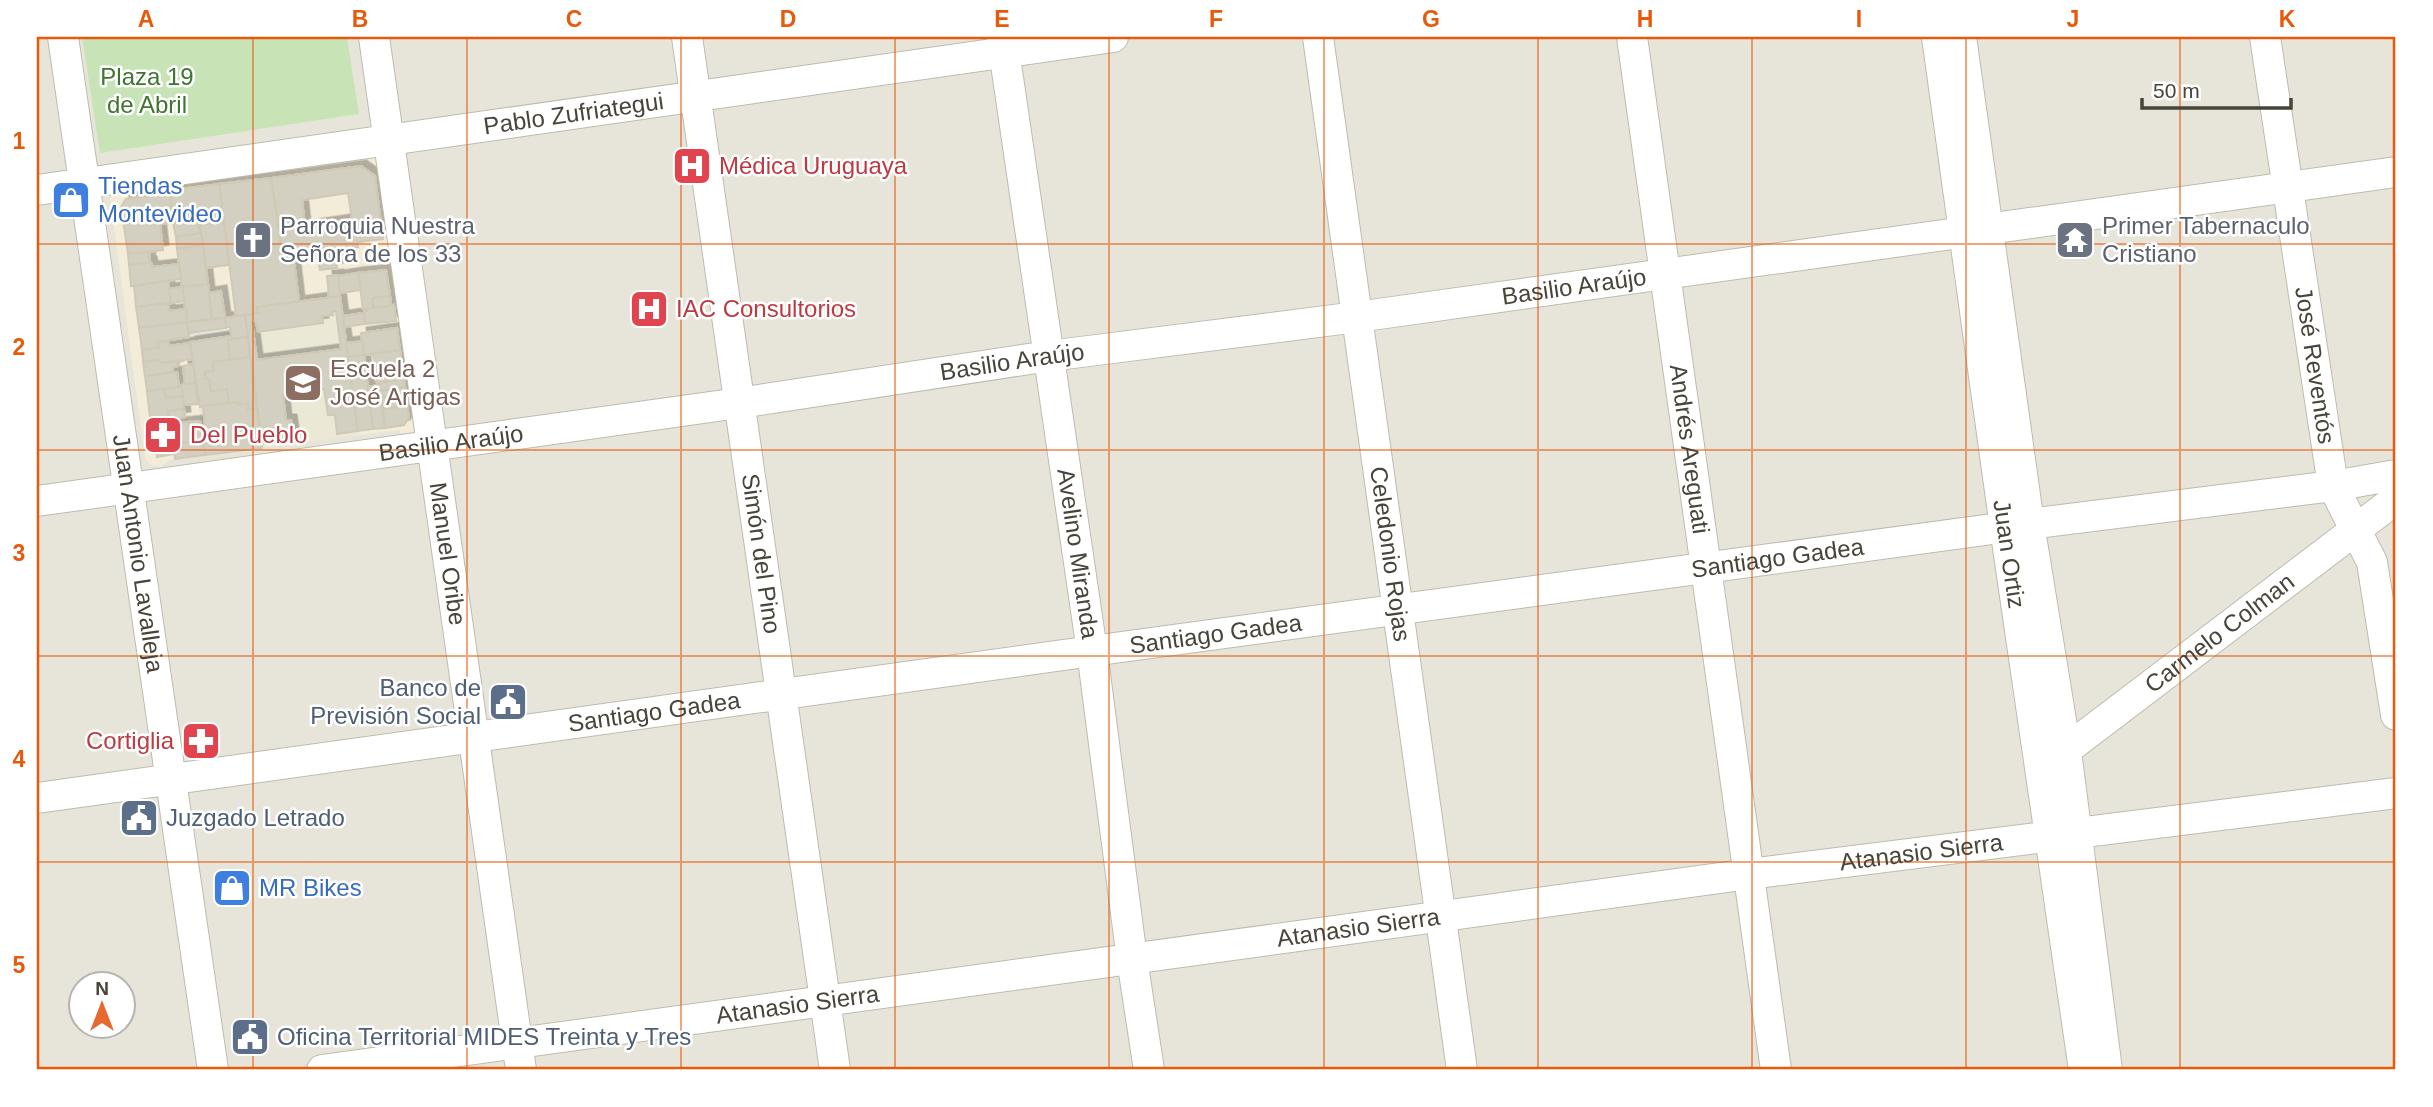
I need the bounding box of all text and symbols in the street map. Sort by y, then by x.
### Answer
text: A [138,6,154,32]
text: B [352,6,368,32]
text: C [566,6,582,32]
text: D [780,6,796,32]
text: E [994,6,1010,32]
text: F [1209,6,1223,32]
text: G [1422,6,1440,32]
text: H [1637,6,1653,32]
text: I [1856,6,1862,32]
text: J [2067,6,2079,32]
text: K [2279,6,2296,32]
park label: Plaza 19 de Abril [100,63,194,118]
scale bar [2142,66,2291,110]
text: 50 m [2153,79,2200,102]
street label: Pablo Zufriategui [482,87,665,139]
text: 1 [13,128,26,154]
hospital icon: Médica Uruguaya [671,145,713,187]
place label: Médica Uruguaya [719,152,908,179]
place label: Tiendas Montevideo [98,172,222,227]
shop icon: Tiendas Montevideo [50,179,92,221]
place label: Parroquia Nuestra Señora de los 33 [280,212,475,267]
place label: Primer Tabernaculo Cristiano [2102,212,2310,267]
church icon: Parroquia Nuestra Señora de los 33 [232,219,274,261]
temple icon: Primer Tabernaculo Cristiano [2054,219,2096,261]
street label: Basilio Araújo [1500,263,1648,310]
street label: José Reventós [2290,285,2340,446]
hospital icon: IAC Consultorios [628,288,670,330]
place label: IAC Consultorios [676,295,856,322]
text: 2 [13,334,25,360]
street label: Basilio Araújo [938,338,1086,385]
place label: Escuela 2 José Artigas [330,355,461,410]
school or university icon: Escuela 2 José Artigas [282,362,324,404]
street label: Andrés Areguati [1665,362,1715,535]
pharmacy icon: Del Pueblo [142,414,184,456]
street label: Basilio Araújo [377,419,525,466]
place label: Del Pueblo [190,421,307,448]
street label: Juan Antonio Lavalleja [108,433,169,675]
street label: Celedonio Rojas [1365,465,1416,643]
street label: Avelino Miranda [1052,466,1104,641]
street label: Simón del Pino [737,472,786,636]
street label: Manuel Oribe [425,480,472,627]
street label: Juan Ortiz [1988,498,2031,610]
street label: Santiago Gadea [1690,532,1866,583]
text: 3 [13,540,25,566]
street label: Carmelo Colman [2139,567,2299,698]
street label: Santiago Gadea [1128,609,1304,659]
place label: Banco de Previsión Social [310,674,481,729]
public building icon: Banco de Previsión Social [487,681,529,723]
street label: Santiago Gadea [566,686,742,737]
pharmacy icon: Cortiglia [180,720,222,762]
place label: Cortiglia [86,727,175,754]
text: 4 [13,746,26,772]
public building icon: Juzgado Letrado [118,797,160,839]
place label: Juzgado Letrado [166,804,345,831]
street label: Atanasio Sierra [1838,828,2005,876]
shop icon: MR Bikes [211,867,253,909]
place label: MR Bikes [259,874,362,901]
street label: Atanasio Sierra [1275,903,1442,952]
text: 5 [13,952,26,978]
north arrow [66,970,136,1040]
text: N [95,978,109,999]
street label: Atanasio Sierra [714,980,881,1029]
public building icon: Oficina Territorial MIDES Treinta y Tres [229,1016,271,1058]
place label: Oficina Territorial MIDES Treinta y Tres [277,1023,691,1050]

